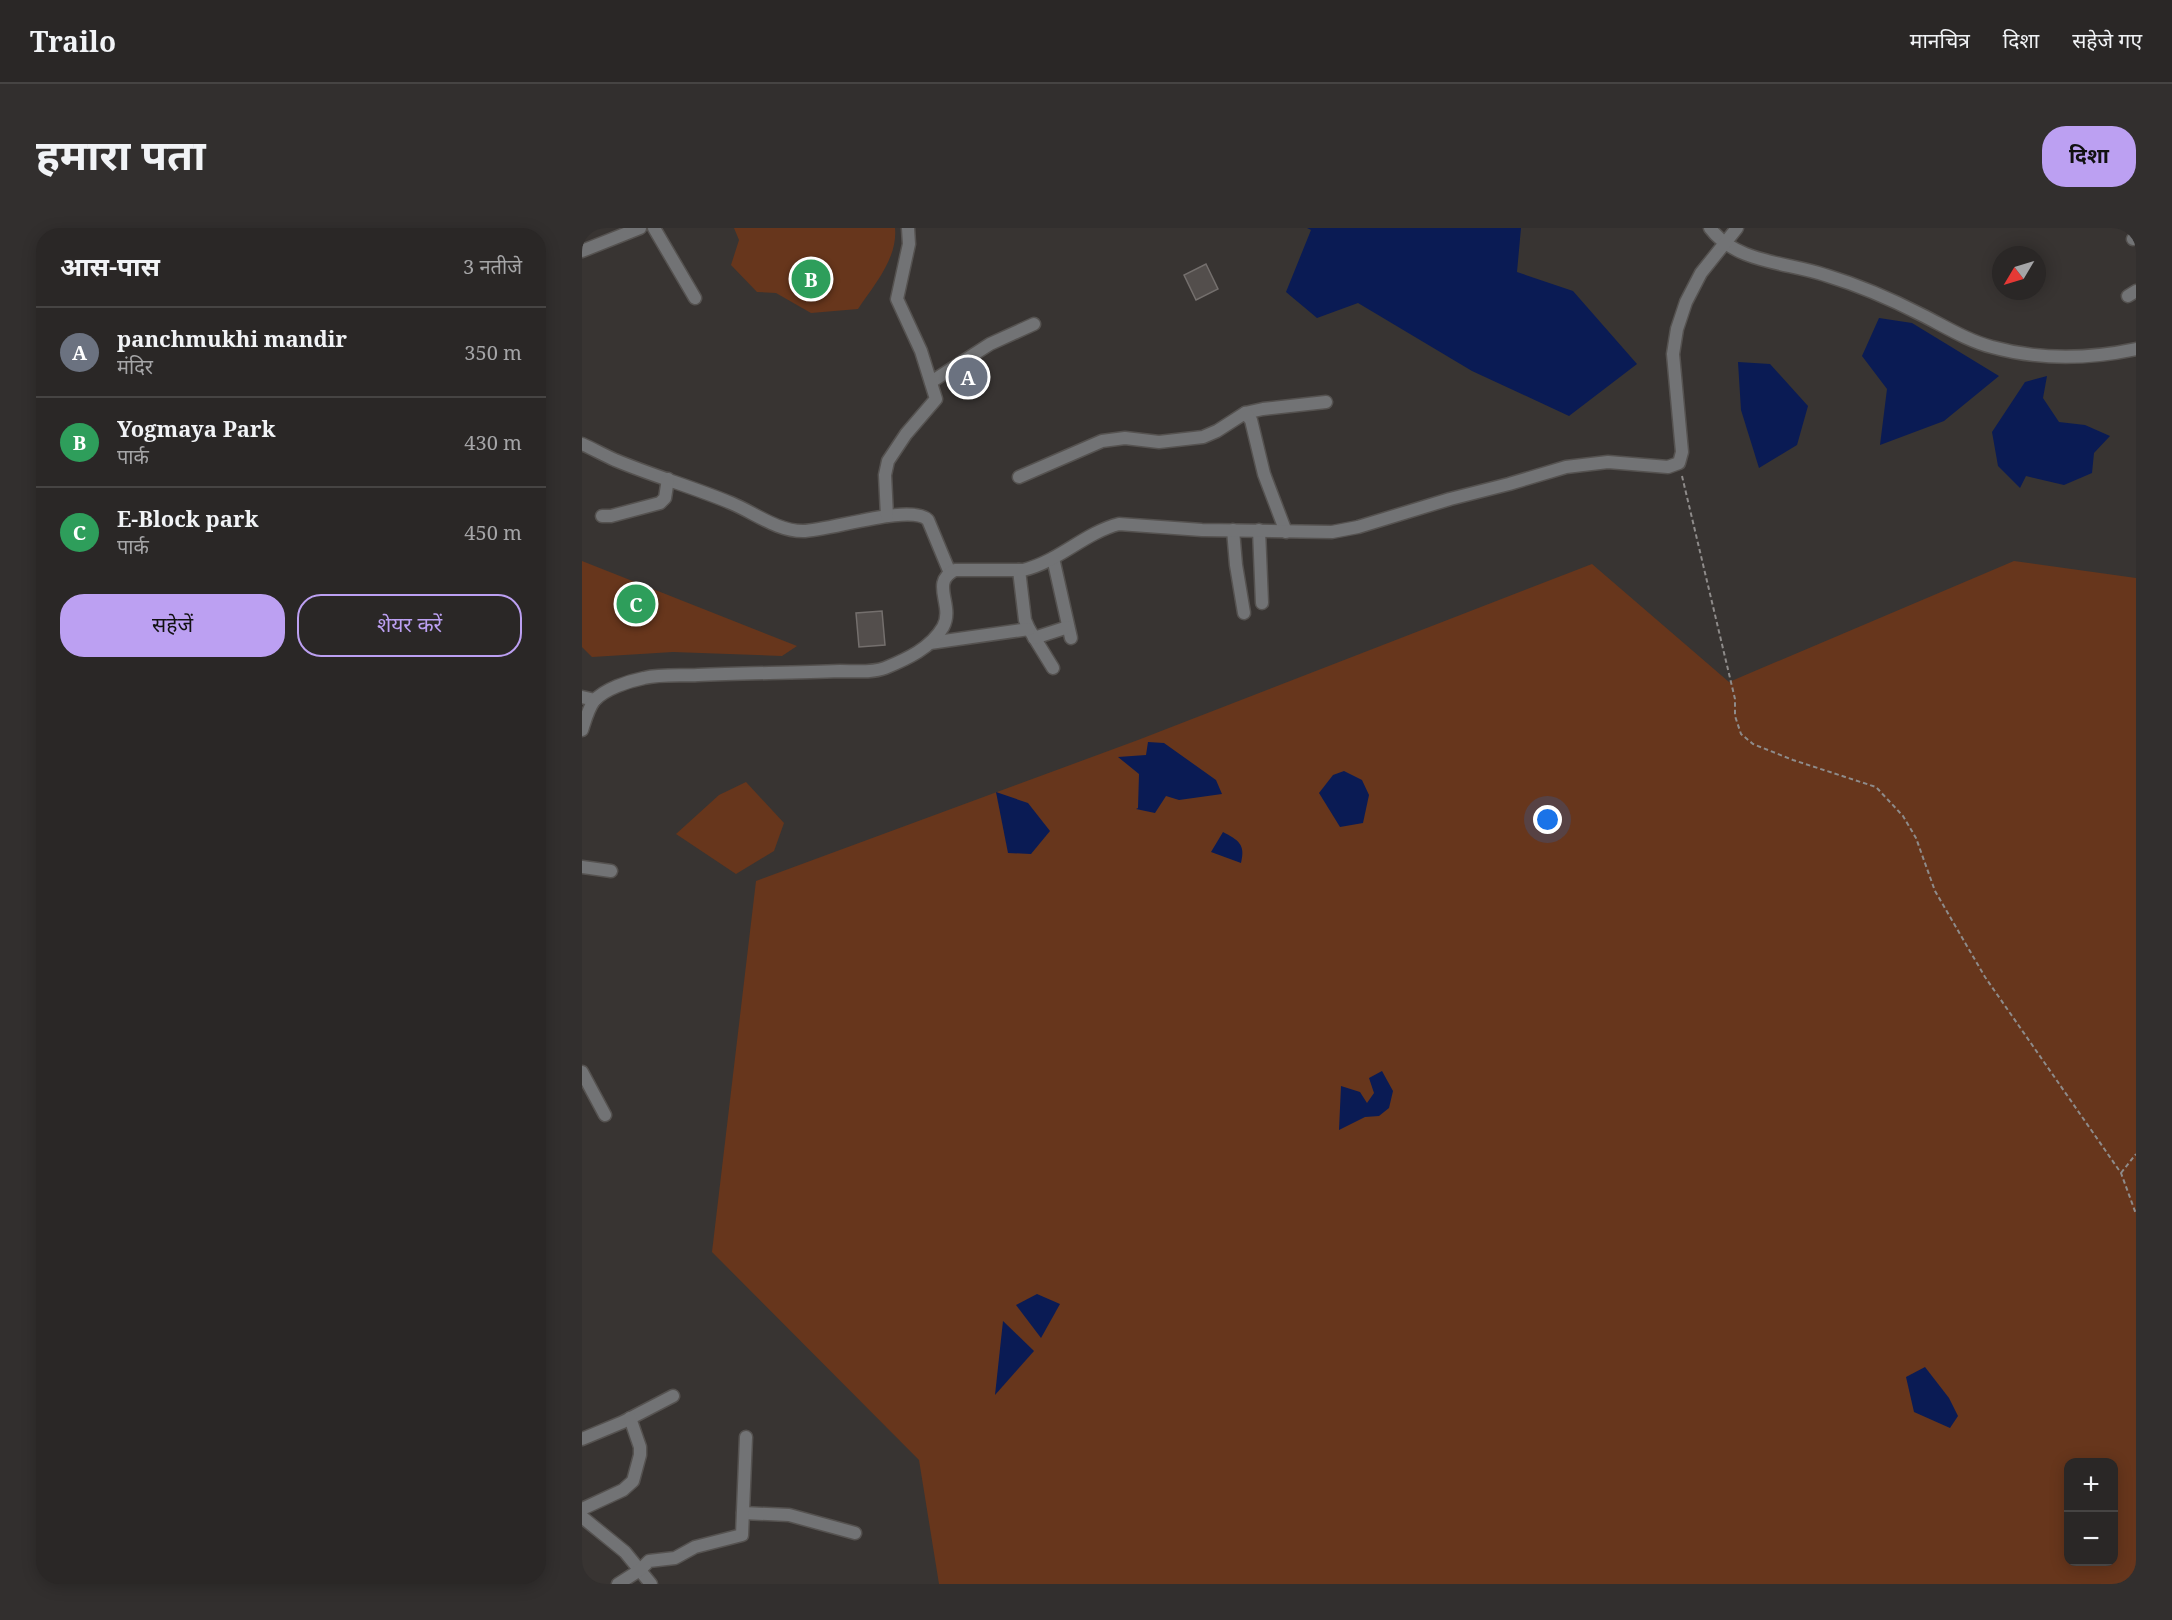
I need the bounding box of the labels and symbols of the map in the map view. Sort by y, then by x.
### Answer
north arrow [1992,246,2046,300]
pin: B [792,256,830,302]
pin: A [948,354,988,400]
pin: C [616,582,656,626]
your location [1533,805,1562,834]

